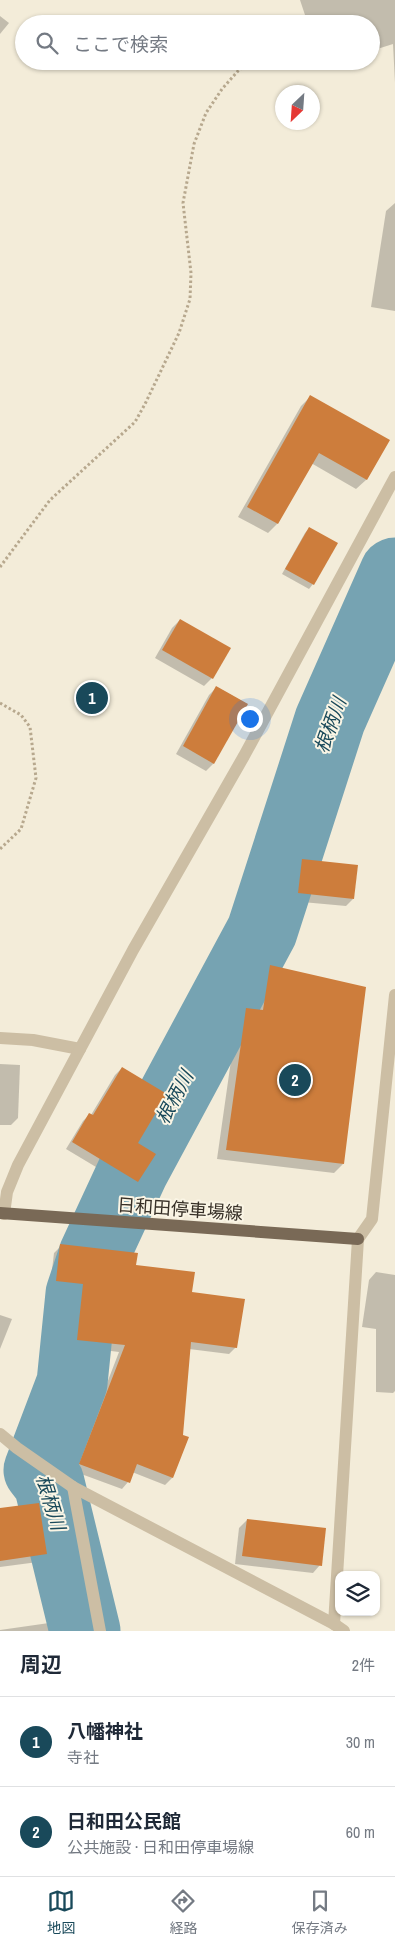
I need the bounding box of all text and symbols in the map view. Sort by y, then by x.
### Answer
search box [15,15,380,70]
icon: search [33,29,61,57]
text: ここで検索 [73,31,168,57]
north arrow [275,85,320,130]
pin: 1 [76,679,108,717]
water label: 根柄川 [308,692,353,756]
your location [237,706,263,732]
pin: 2 [279,1061,311,1099]
water label: 根柄川 [149,1064,200,1128]
street label: 日和田停車場線 [116,1192,244,1226]
water label: 根柄川 [30,1471,72,1535]
map controls [335,1571,380,1616]
button: layers [335,1571,380,1616]
text: 周辺 [20,1650,62,1679]
text: 2件 [352,1654,375,1676]
text: 八幡神社 [67,1718,143,1744]
text: 1 [32,1731,40,1753]
text: 30 m [346,1731,375,1753]
text: 寺社 [67,1746,99,1768]
text: 日和田公民館 [67,1808,181,1834]
text: 2 [32,1821,40,1843]
text: 60 m [346,1821,375,1843]
text: 公共施設 · 日和田停車場線 [67,1836,254,1858]
tab: 地図 [47,1887,75,1937]
tab: 経路 [169,1887,197,1937]
tab: 保存済み [292,1887,348,1937]

